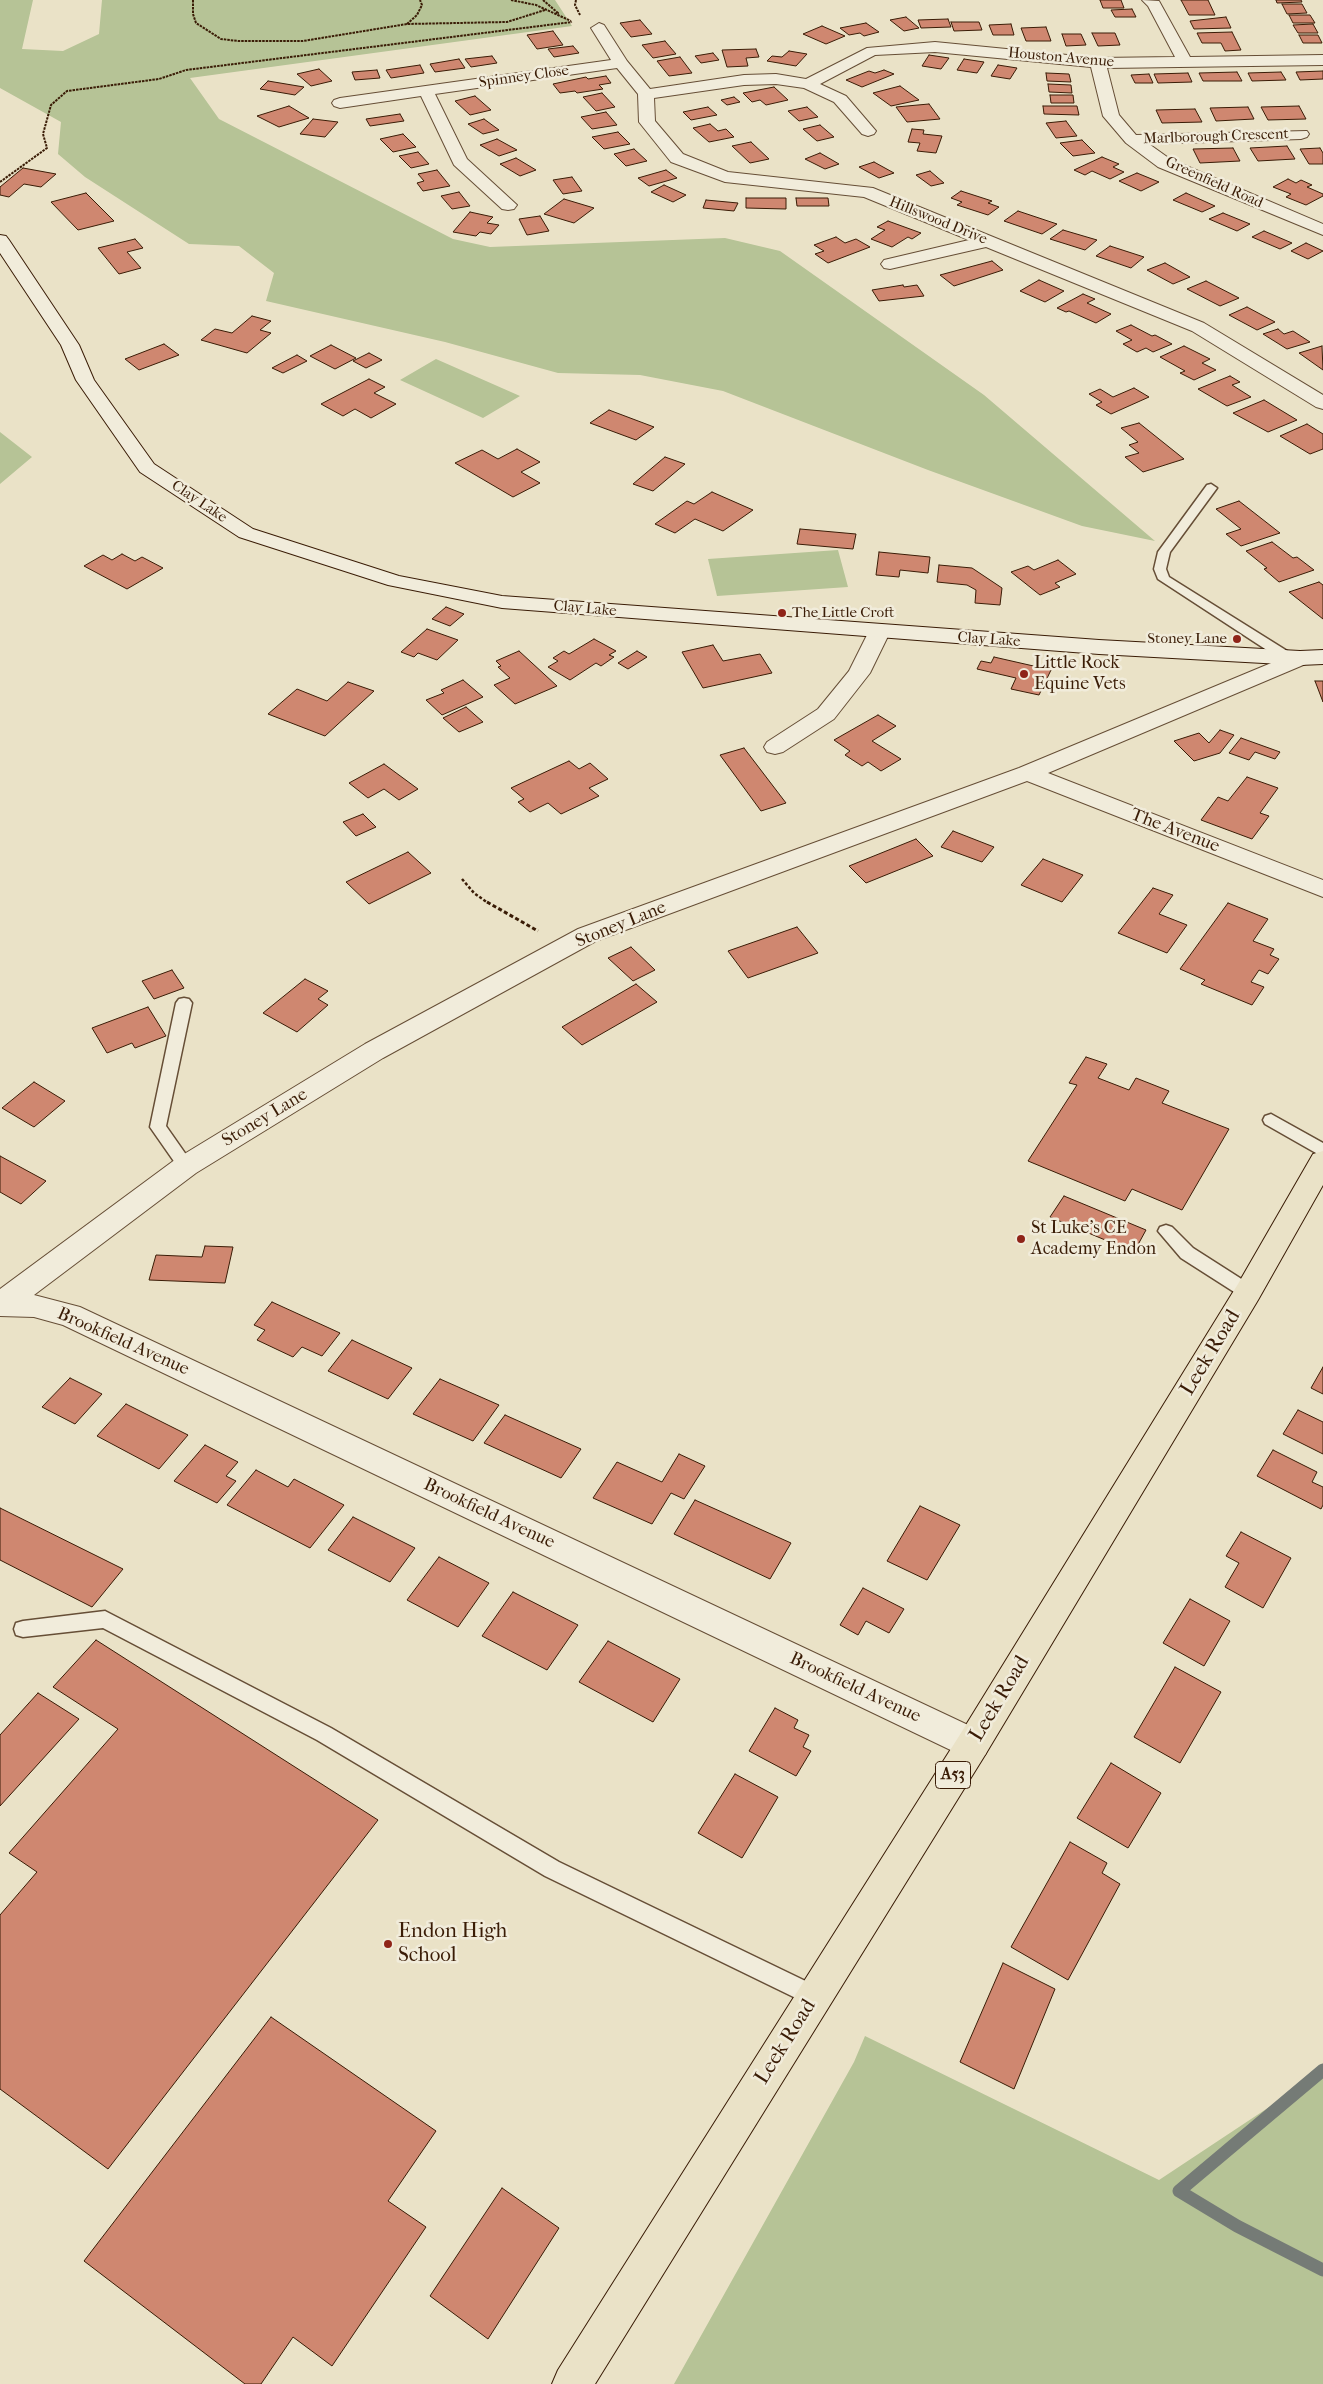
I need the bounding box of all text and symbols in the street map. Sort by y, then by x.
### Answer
street label: Houston Avenue [1007,44,1115,72]
street label: Spinney Close [478,62,570,92]
street label: Marlborough Crescent [1143,125,1289,149]
street label: Greenfield Road [1162,153,1266,213]
street label: Hillswood Drive [886,193,990,249]
street label: Clay Lake [168,477,230,527]
street label: Clay Lake [553,597,617,621]
place label: The Little Croft [792,604,894,622]
marker: The Little Croft [776,607,788,619]
street label: Clay Lake [957,629,1021,651]
place label: Stoney Lane [1147,630,1227,648]
marker: Stoney Lane [1231,633,1243,645]
place label: Little Rock Equine Vets [1034,653,1126,696]
marker: Little Rock Equine Vets [1018,668,1030,680]
street label: The Avenue [1128,804,1222,858]
street label: Stoney Lane [573,897,669,953]
street label: Stoney Lane [218,1084,312,1152]
place label: St Luke's CE Academy Endon [1031,1218,1156,1260]
marker: St Luke's CE Academy Endon [1015,1233,1027,1245]
street label: Brookfield Avenue [54,1303,192,1381]
street label: Leek Road [1176,1306,1246,1400]
street label: Brookfield Avenue [420,1474,558,1554]
street label: Brookfield Avenue [786,1648,924,1728]
street label: Leek Road [965,1652,1035,1746]
road number: A53 [936,1762,970,1788]
place label: Endon High School [398,1919,507,1969]
marker: Endon High School [382,1938,394,1950]
street label: Leek Road [750,1995,822,2089]

